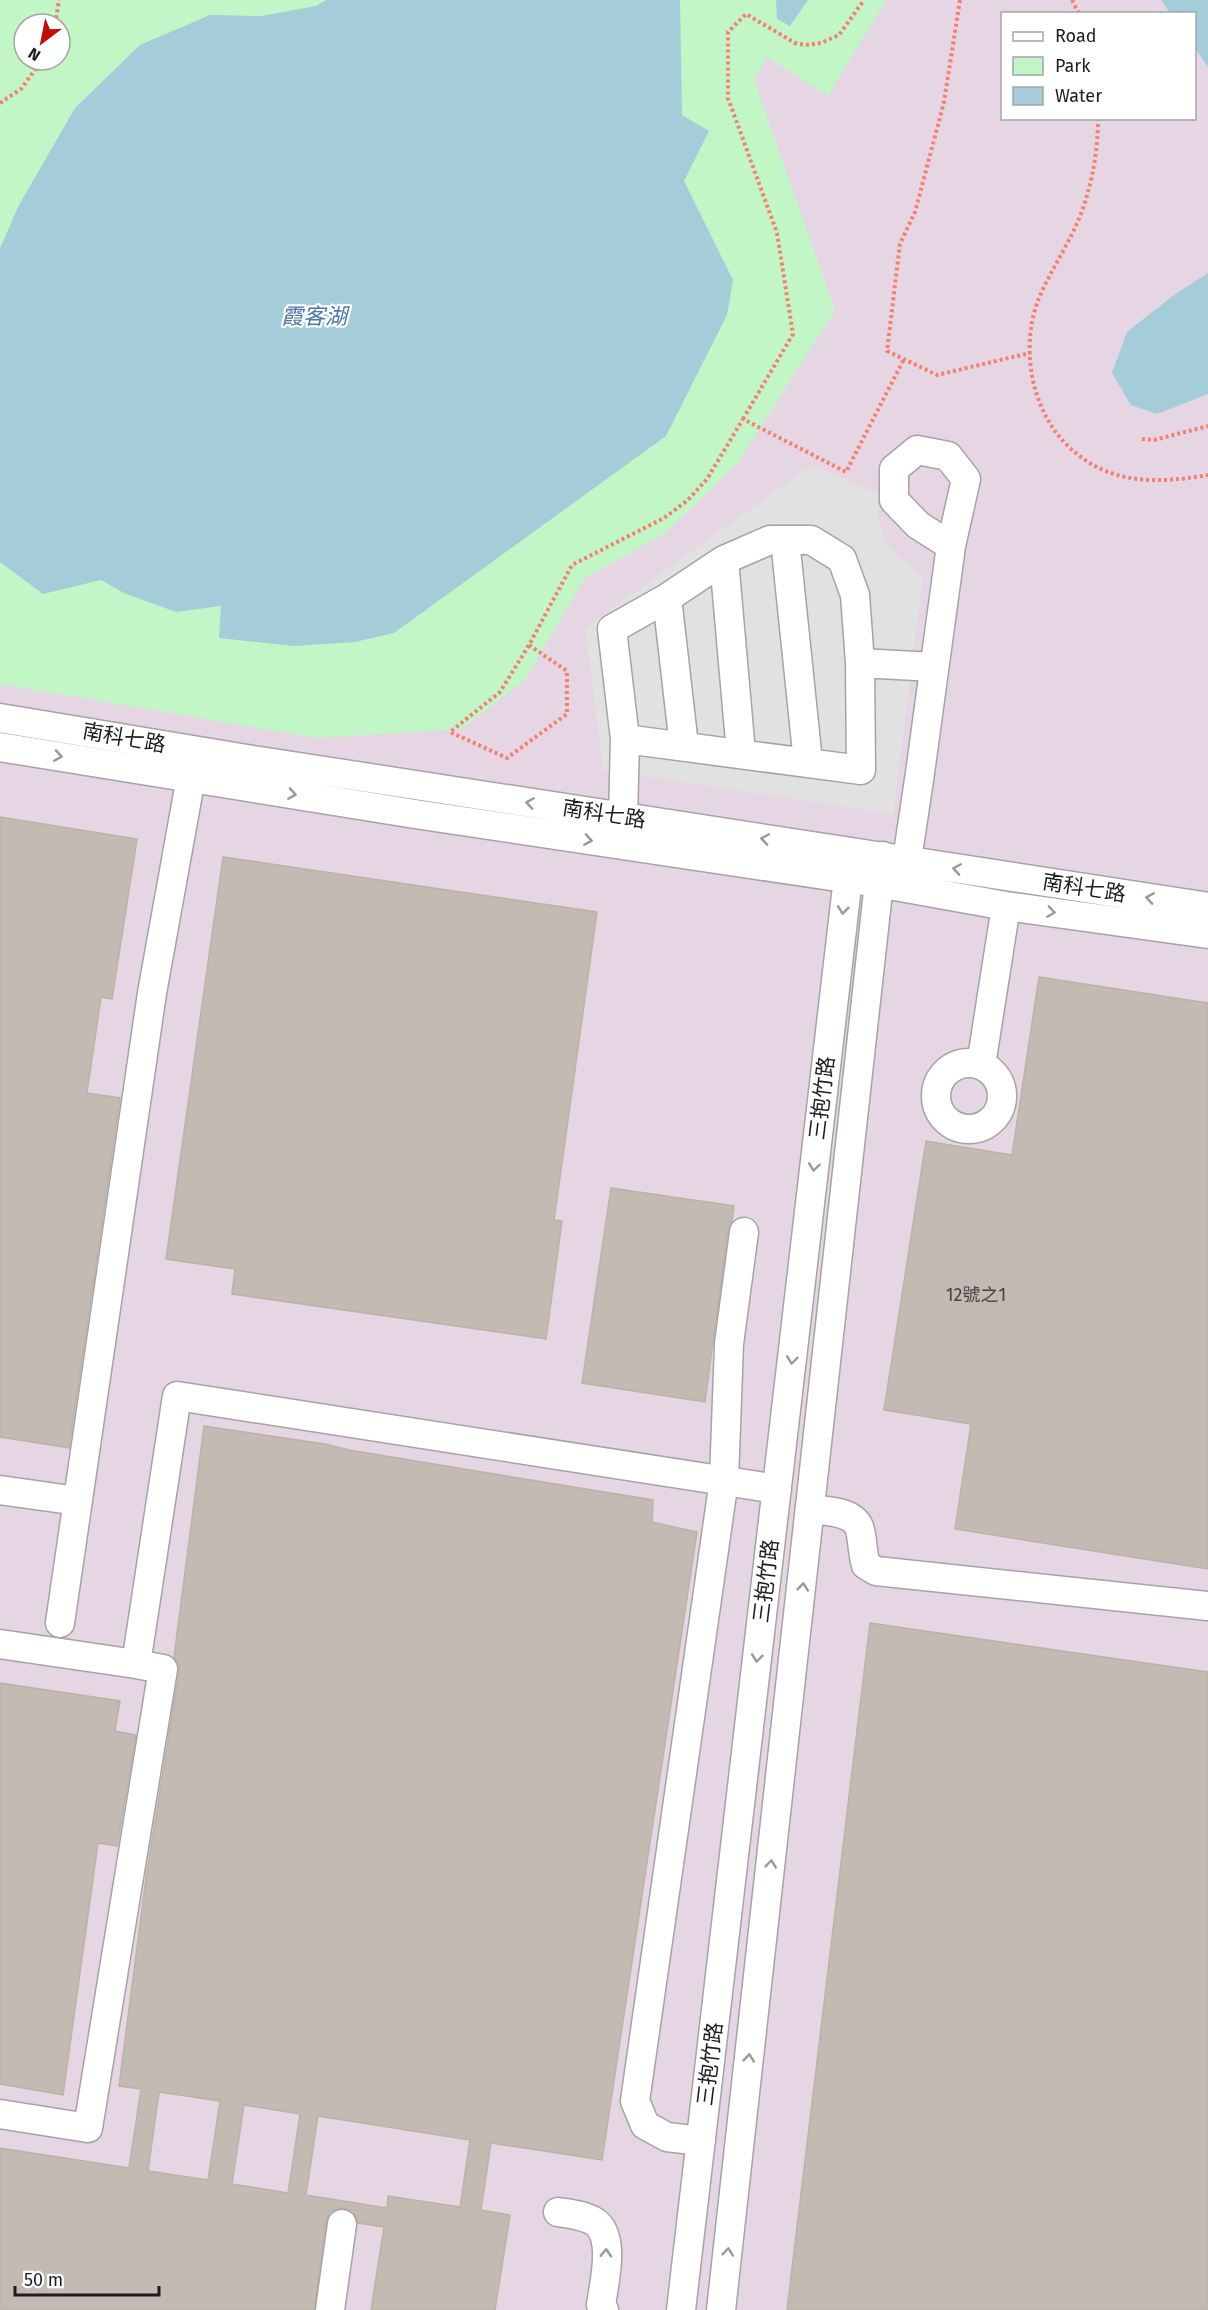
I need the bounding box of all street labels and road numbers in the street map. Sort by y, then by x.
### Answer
street label: 南科七路 [80,718,168,758]
street label: 南科七路 [560,795,648,833]
street label: 南科七路 [1040,869,1128,907]
street label: 三抱竹路 [804,1055,840,1141]
street label: 三抱竹路 [748,1538,784,1624]
street label: 三抱竹路 [692,2021,728,2107]

